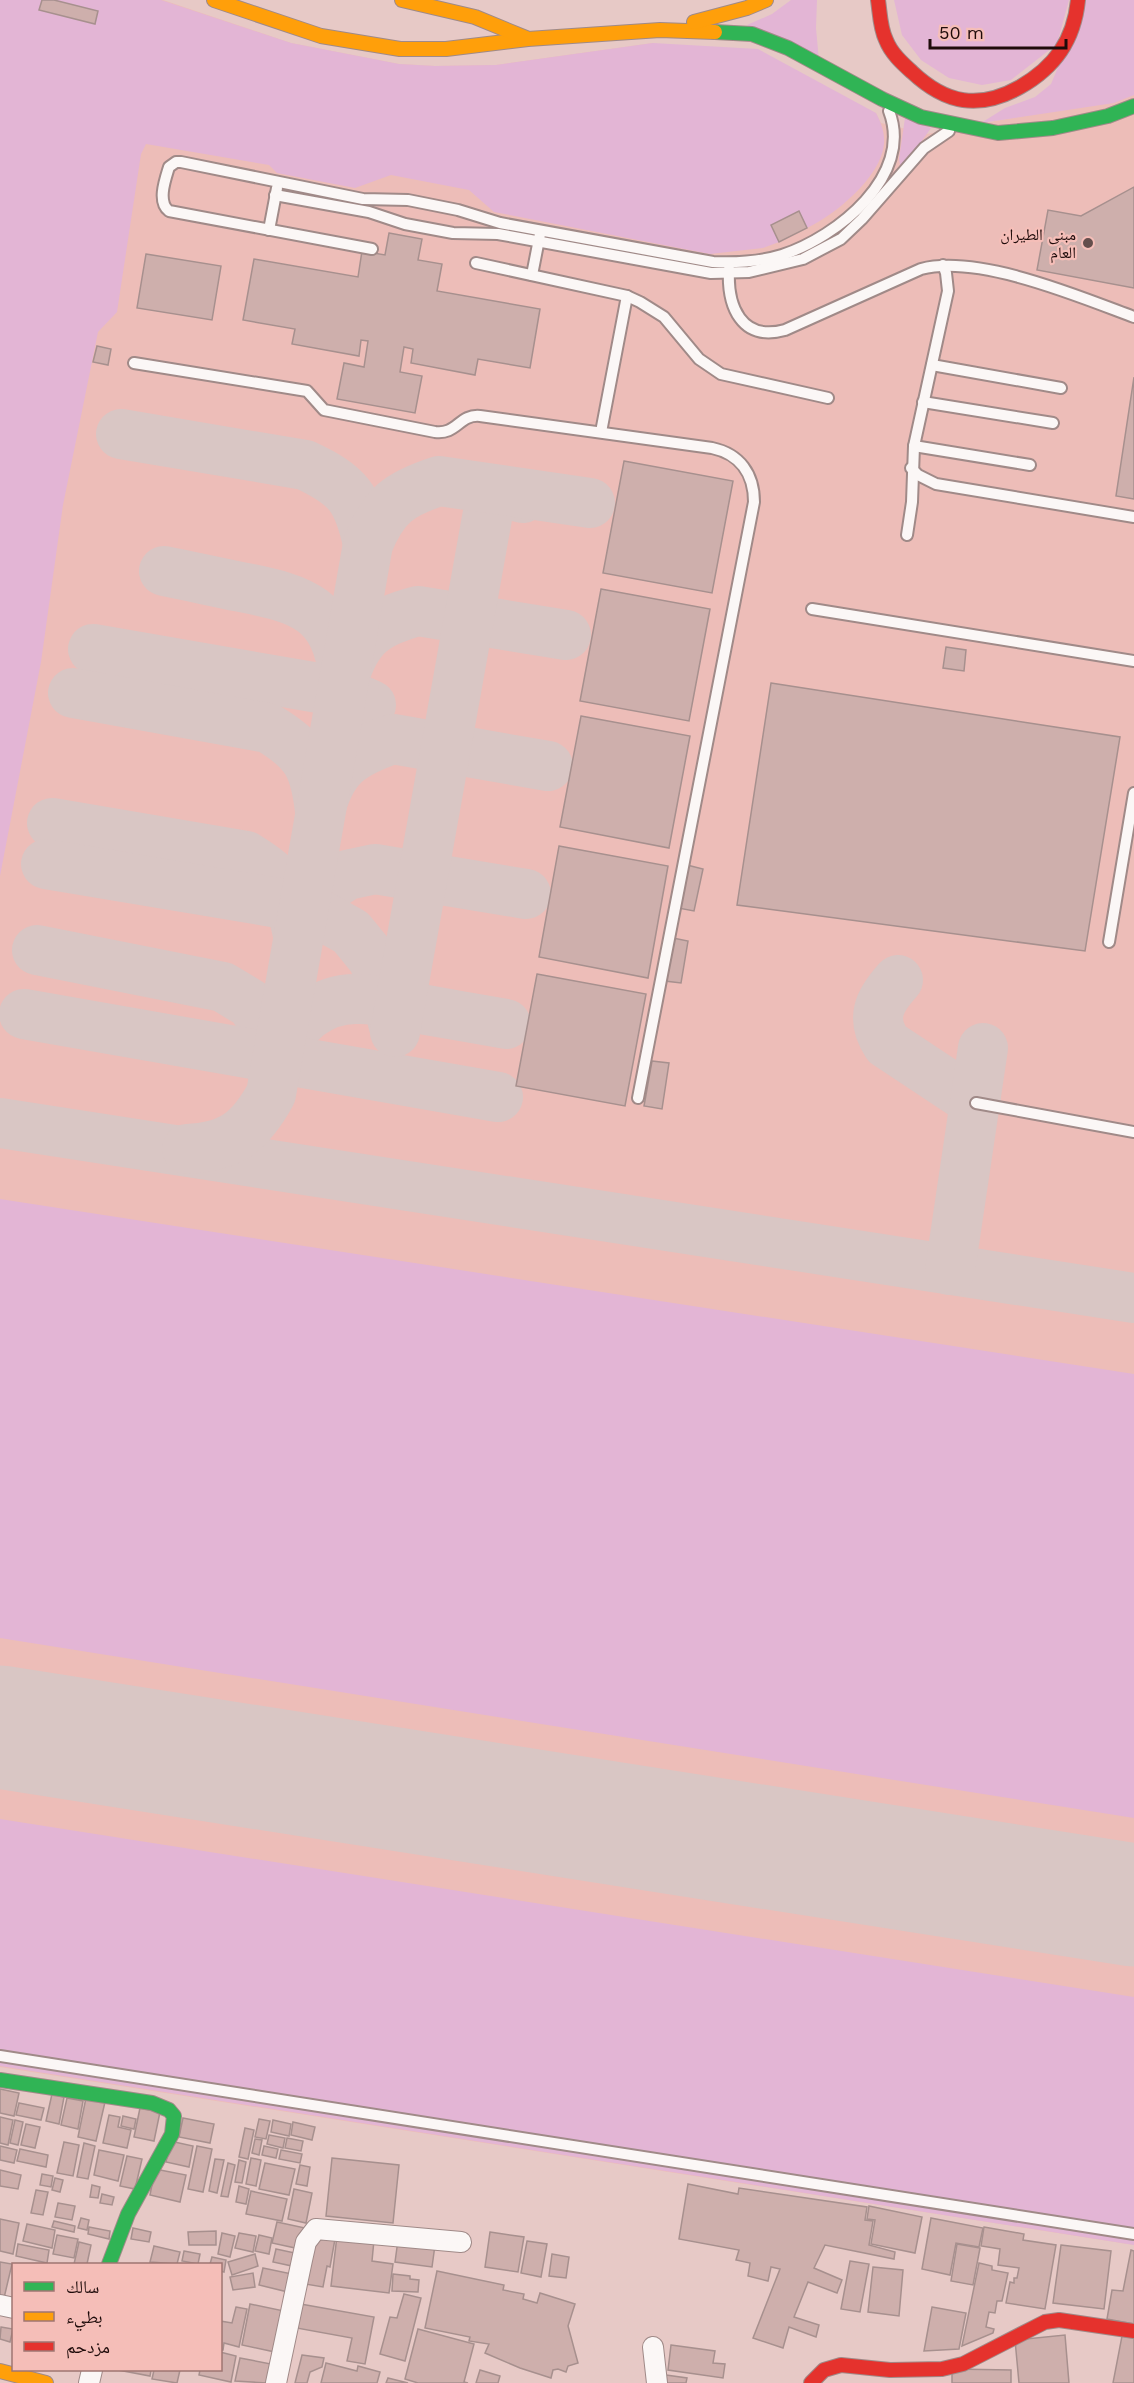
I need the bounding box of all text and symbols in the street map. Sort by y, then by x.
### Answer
scale bar [930,12,1066,50]
text: 50 m [939,22,984,43]
place label: مبنى الطيران العام [1000,225,1076,263]
marker: مبنى الطيران العام [1081,236,1095,250]
legend [12,2263,222,2371]
text: سالك [66,2276,99,2297]
text: بطيء [66,2306,103,2332]
text: مزدحم [66,2336,110,2359]

